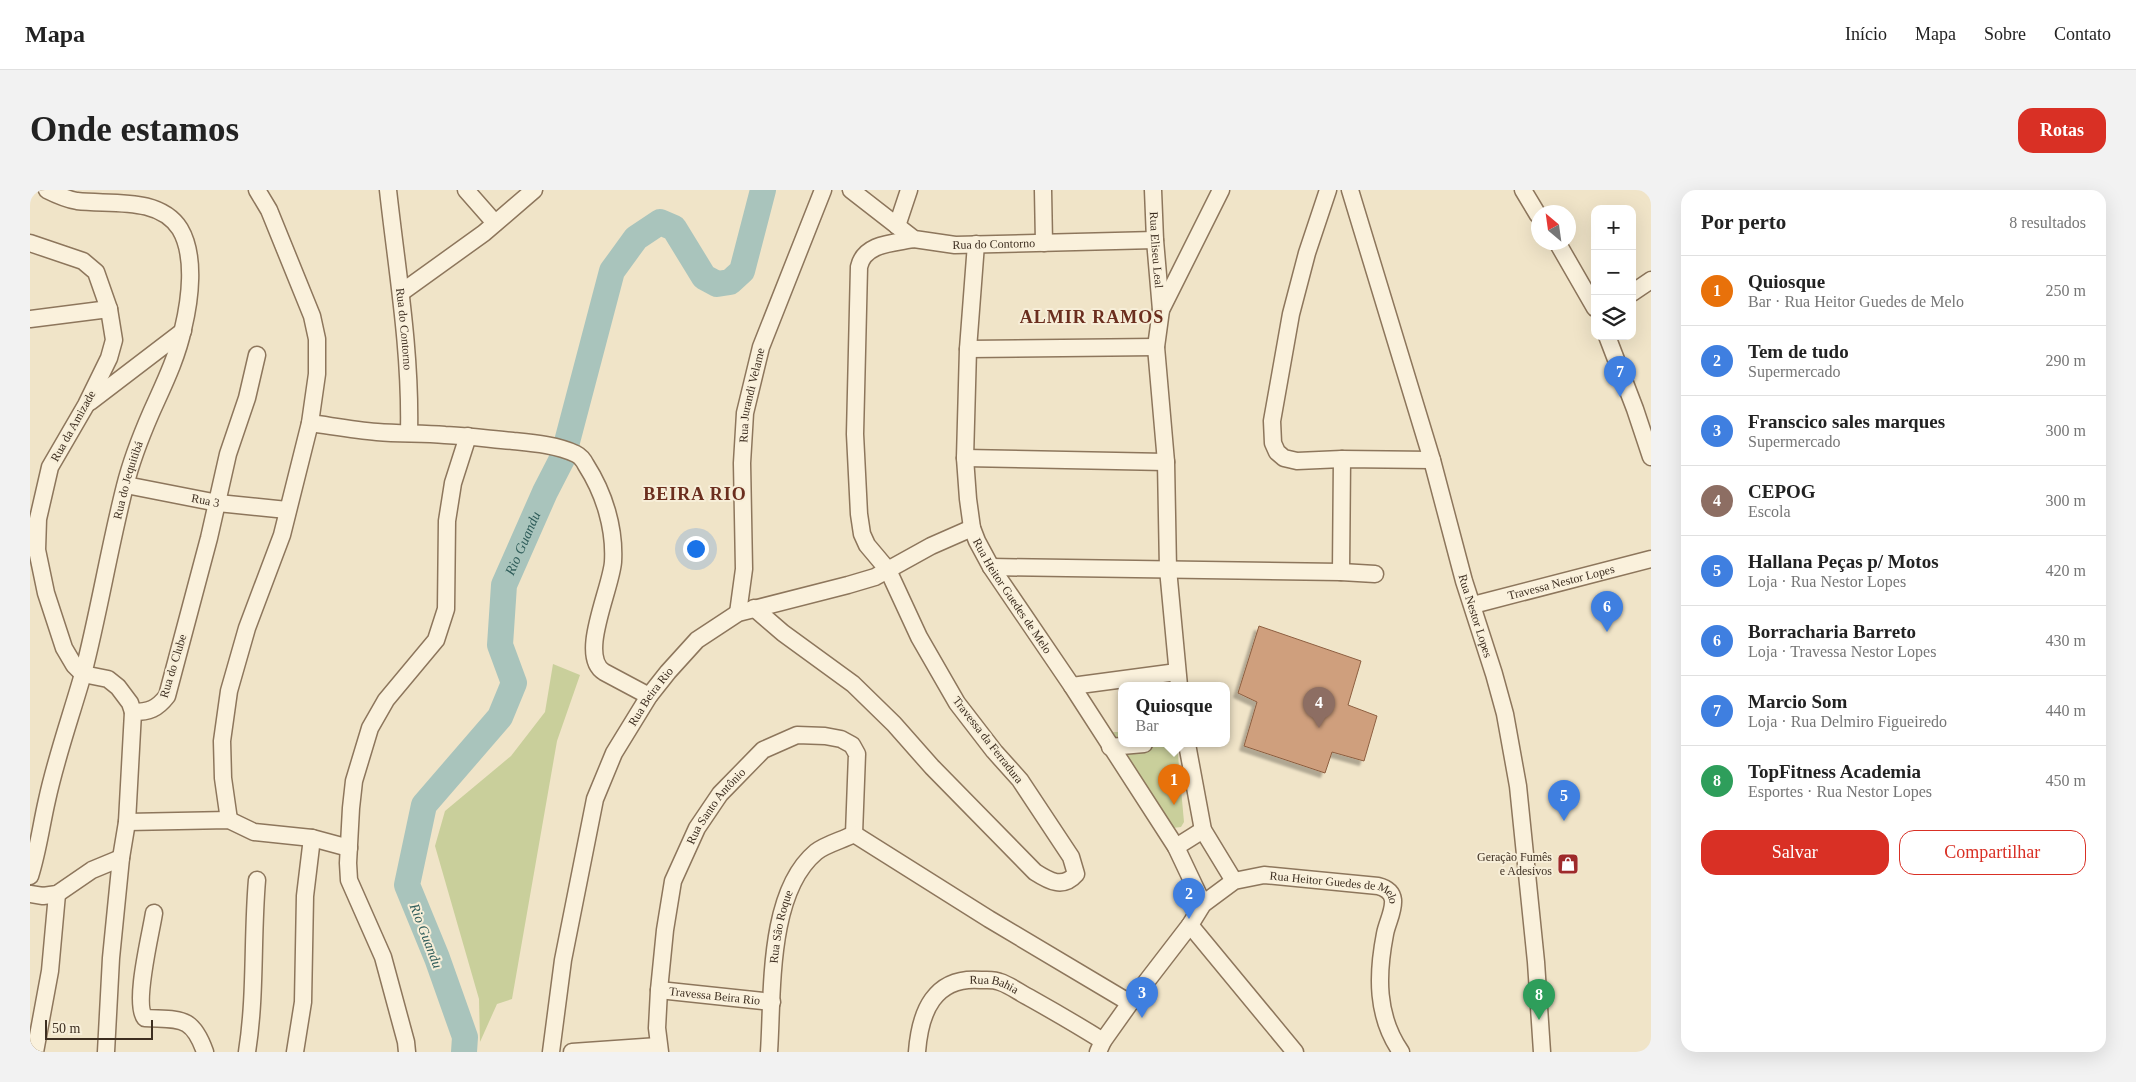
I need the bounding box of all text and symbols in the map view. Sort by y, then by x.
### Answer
text: Mapa [25,21,85,47]
text: Início [1845,24,1887,44]
text: Mapa [1915,24,1956,44]
text: Sobre [1984,24,2026,44]
text: Contato [2054,24,2111,44]
button: Rotas [2018,108,2106,153]
text: Onde estamos [30,110,239,149]
north arrow [1531,205,1576,250]
map controls [1591,205,1636,340]
button: + [1591,205,1636,250]
text: Por perto [1701,210,1786,234]
street label: Rua Eliseu Leal [1147,211,1166,289]
text: 8 resultados [2009,214,2086,231]
street label: Rua do Contorno [952,236,1035,252]
button: − [1591,250,1636,295]
text: Quiosque [1748,271,1825,292]
text: 1 [1713,282,1721,299]
text: 250 m [2046,282,2086,299]
street label: Rua do Contorno [393,287,415,371]
text: Bar · Rua Heitor Guedes de Melo [1748,293,1964,310]
button: layers [1591,295,1636,340]
district label: ALMIR RAMOS [1020,307,1164,327]
text: Tem de tudo [1748,341,1849,362]
street label: Rua Jurandi Velame [736,346,768,443]
text: 2 [1713,352,1721,369]
text: 290 m [2046,352,2086,369]
pin: 7 [1604,356,1636,397]
text: Supermercado [1748,363,1840,380]
street label: Rua da Amizade [48,388,98,464]
text: Franscico sales marques [1748,411,1945,432]
text: 3 [1713,422,1721,439]
text: 300 m [2046,422,2086,439]
text: Supermercado [1748,433,1840,450]
street label: Rua do Jequitibá [110,438,146,521]
text: CEPOG [1748,481,1816,502]
district label: BEIRA RIO [643,484,747,504]
street label: Rua 3 [190,491,221,510]
text: 4 [1713,492,1721,509]
text: 300 m [2046,492,2086,509]
text: Escola [1748,503,1791,520]
water label: Rio Guandu [501,509,543,578]
your location [683,536,709,562]
street label: Rua Heitor Guedes de Melo [970,536,1055,656]
text: Hallana Peças p/ Motos [1748,551,1939,572]
street label: Travessa Nestor Lopes [1506,562,1616,603]
text: 5 [1713,562,1721,579]
text: 420 m [2046,562,2086,579]
street label: Rua Nestor Lopes [1456,573,1495,660]
text: Loja · Rua Nestor Lopes [1748,573,1906,590]
pin: 6 [1591,591,1623,632]
text: Borracharia Barreto [1748,621,1916,642]
street label: Rua do Clube [157,632,189,700]
text: 6 [1713,632,1721,649]
text: 430 m [2046,632,2086,649]
text: Loja · Travessa Nestor Lopes [1748,643,1936,660]
street label: Rua Beira Rio [625,664,676,729]
popup [1118,682,1230,747]
pin: 4 [1303,687,1335,728]
text: Marcio Som [1748,691,1847,712]
street label: Travessa da Ferradura [950,694,1027,787]
text: Quiosque [1135,695,1213,716]
text: 7 [1713,702,1721,719]
text: 440 m [2046,702,2086,719]
text: Loja · Rua Delmiro Figueiredo [1748,713,1947,730]
text: Bar [1135,717,1159,734]
text: TopFitness Academia [1748,761,1921,782]
pin: 1 [1158,764,1190,805]
street label: Rua Santo Antônio [684,765,748,846]
text: 8 [1713,772,1721,789]
text: 450 m [2046,772,2086,789]
pin: 5 [1548,780,1580,821]
text: Esportes · Rua Nestor Lopes [1748,783,1932,800]
button: Salvar [1701,830,1889,875]
button: Compartilhar [1899,830,2086,875]
place label: Geração Fumês e Adesivos [1477,850,1552,878]
shop icon: Geração Fumês e Adesivos [1556,852,1580,876]
street label: Rua Heitor Guedes de Melo [1269,869,1400,904]
pin: 2 [1173,878,1205,919]
street label: Rua Sâo Roque [767,888,796,964]
water label: Rio Guandu [406,901,445,970]
street label: Rua Bahia [970,973,1022,997]
pin: 3 [1126,977,1158,1018]
pin: 8 [1523,979,1555,1020]
street label: Travessa Beira Rio [668,984,761,1008]
scale bar [45,1017,152,1040]
text: 50 m [52,1021,80,1036]

